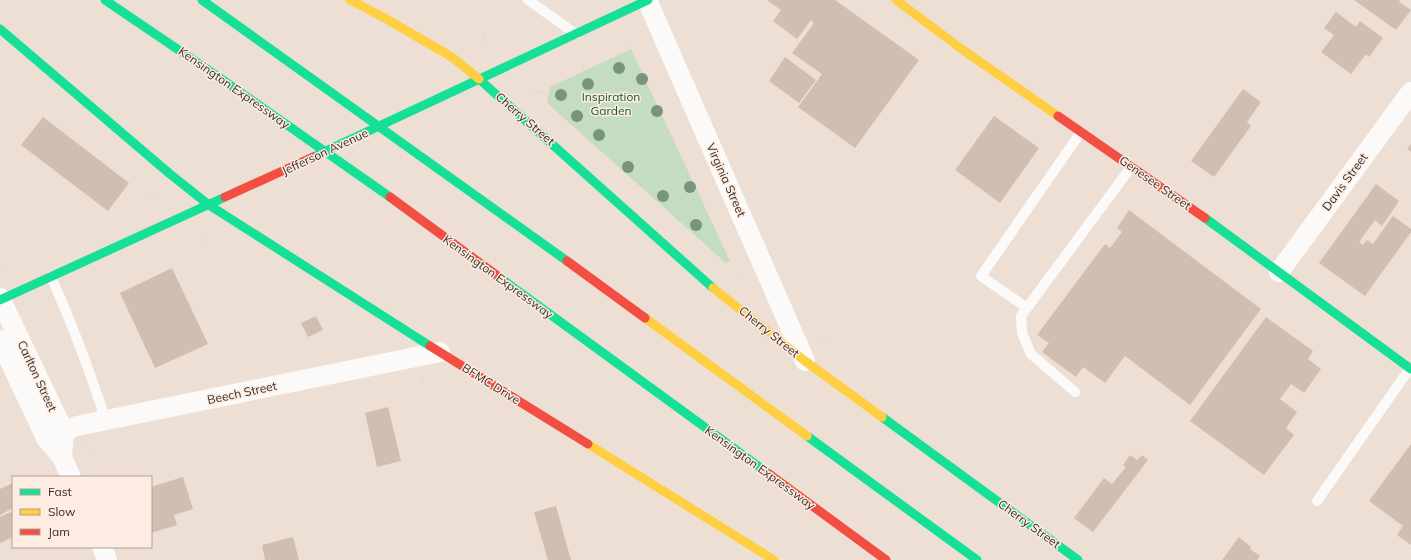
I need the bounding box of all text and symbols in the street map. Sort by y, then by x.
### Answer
street label: Kensington Expressway [176,43,293,132]
street label: Cherry Street [493,89,558,148]
park label: Inspiration Garden [582,89,640,118]
street label: Jefferson Avenue [279,125,370,178]
street label: Virginia Street [704,141,749,219]
street label: Davis Street [1319,150,1371,213]
street label: Genesee Street [1117,152,1194,213]
street label: Kensington Expressway [440,232,557,322]
street label: Cherry Street [736,303,803,361]
street label: Carlton Street [14,338,60,414]
street label: BFMC Drive [460,360,523,407]
street label: Beech Street [206,378,278,407]
street label: Kensington Expressway [702,423,819,513]
legend [12,476,152,548]
text: Fast [48,484,72,499]
street label: Cherry Street [995,496,1063,551]
text: Slow [48,504,76,519]
text: Jam [48,524,70,539]

